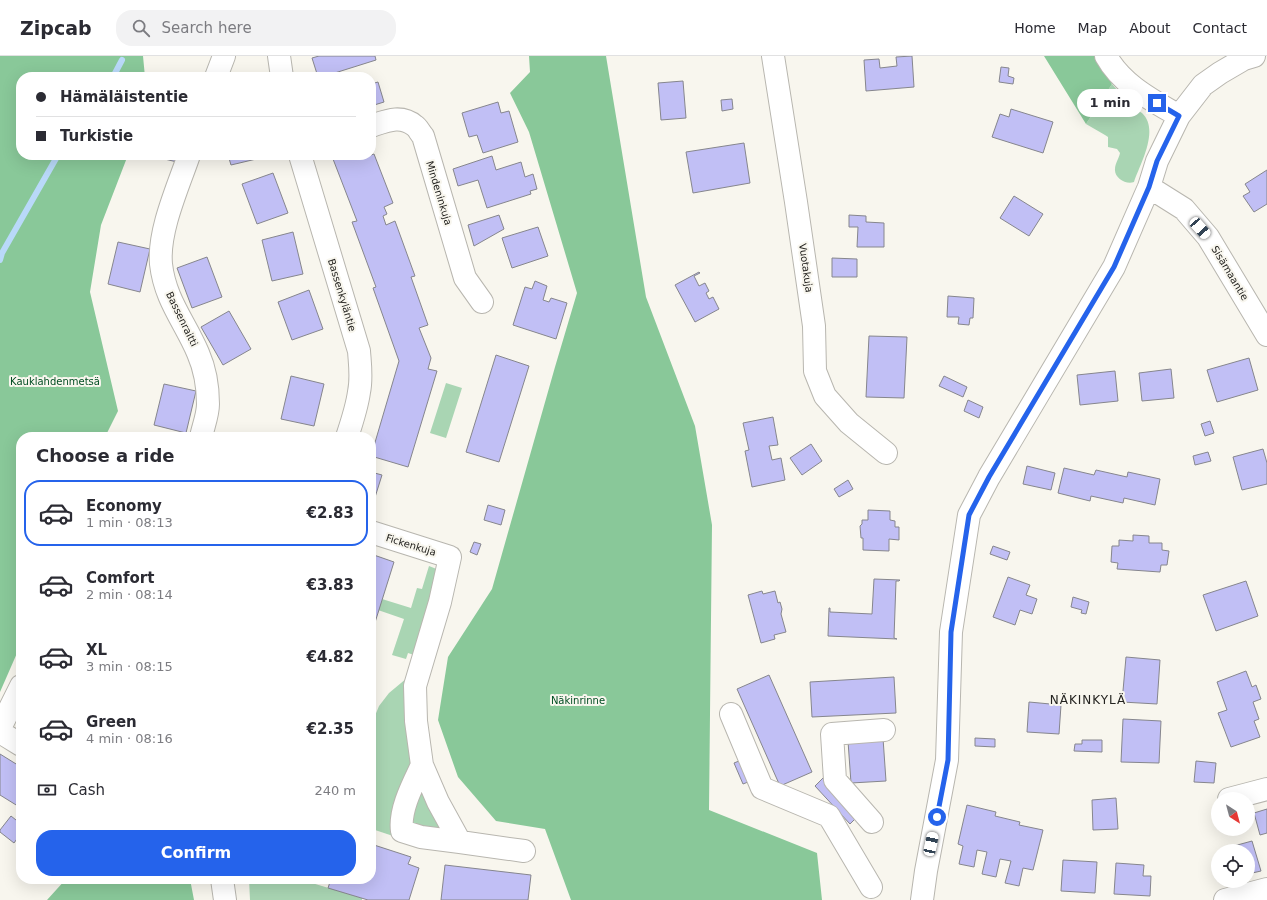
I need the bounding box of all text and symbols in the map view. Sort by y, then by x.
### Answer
search box [116,10,396,46]
text: Zipcab [20,17,92,39]
icon: search [130,17,152,39]
text: Search here [162,19,252,37]
text: Home [1014,20,1056,36]
text: Map [1078,20,1107,36]
text: About [1129,20,1171,36]
text: Contact [1193,20,1247,36]
text: Hämäläistentie [60,88,188,106]
callout: 1 min [1077,89,1143,117]
route end [1148,94,1166,112]
text: 1 min [1090,95,1130,110]
text: Turkistie [60,127,133,145]
street label: Mindeninkuja [424,160,454,226]
car [1188,215,1212,241]
street label: Vuotakuja [797,243,815,293]
street label: Sisämaantie [1209,244,1251,302]
street label: Bassenkyläntie [326,257,358,333]
street label: Bassenraitti [164,290,200,348]
park label: Kauklahdenmetsä [10,376,100,387]
text: Choose a ride [36,445,175,466]
icon: car [38,495,74,531]
text: Economy [86,497,162,515]
text: €2.83 [307,504,354,522]
text: 1 min · 08:13 [86,515,173,530]
street label: Fickenkuja [385,532,437,558]
icon: car [38,567,74,603]
text: Comfort [86,569,154,587]
text: €3.83 [307,576,354,594]
text: 2 min · 08:14 [86,587,173,602]
icon: car [38,639,74,675]
text: XL [86,641,107,659]
text: €4.82 [307,648,354,666]
text: 3 min · 08:15 [86,659,173,674]
district label: NÄKINKYLÄ [1050,692,1126,707]
park label: Näkinrinne [551,695,605,706]
icon: car [38,711,74,747]
text: Green [86,713,137,731]
text: €2.35 [307,720,354,738]
text: 4 min · 08:16 [86,731,173,746]
icon: cash [36,779,58,801]
text: Cash [68,781,105,799]
text: 240 m [314,783,356,798]
north arrow [1211,792,1255,836]
map controls [1211,792,1255,888]
route start [928,808,946,826]
button: Confirm [36,830,356,876]
car [923,831,939,857]
button: locate [1211,844,1255,888]

